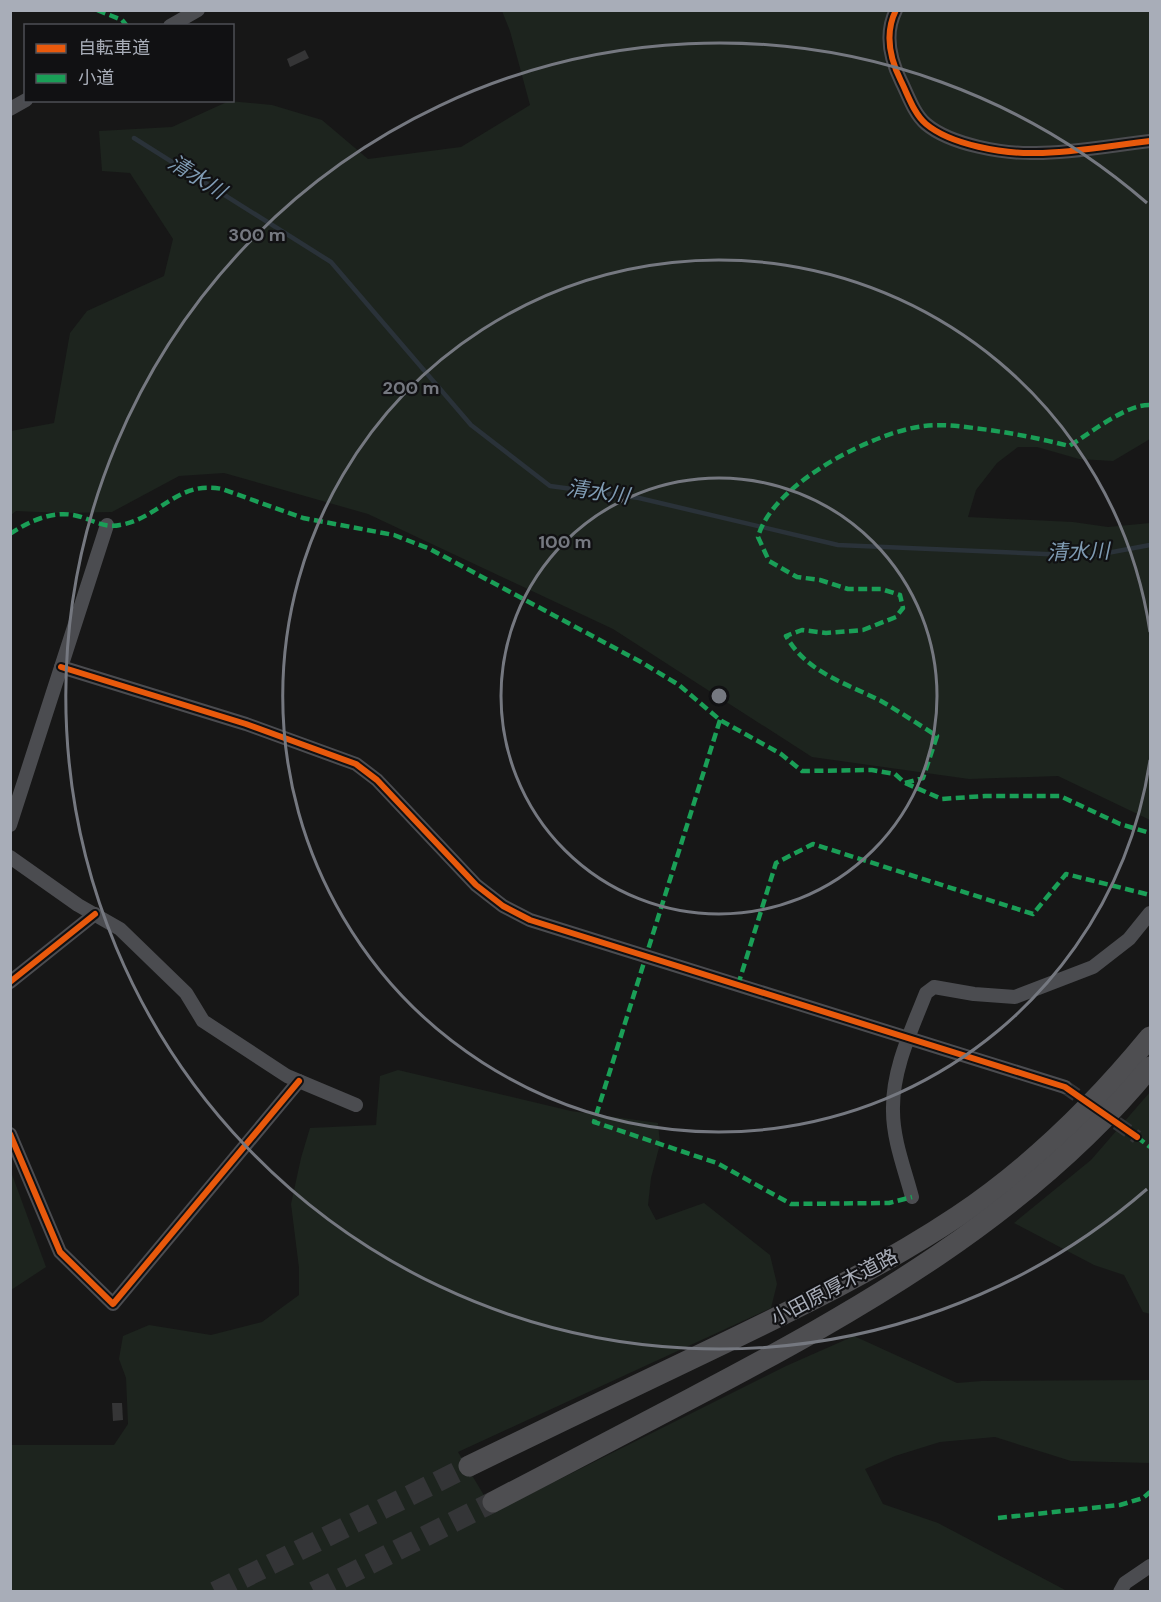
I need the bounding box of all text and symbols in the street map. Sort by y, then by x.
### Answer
legend [24,24,234,102]
text: 自転車道 [78,36,150,60]
text: 小道 [78,66,114,90]
water label: 清水川 [163,148,233,207]
text: 300 m [228,223,286,247]
text: 200 m [383,376,439,400]
water label: 清水川 [565,474,633,511]
text: 100 m [538,530,592,554]
water label: 清水川 [1046,537,1112,567]
centre of rings [709,686,729,706]
street label: 小田原厚木道路 [766,1243,902,1331]

